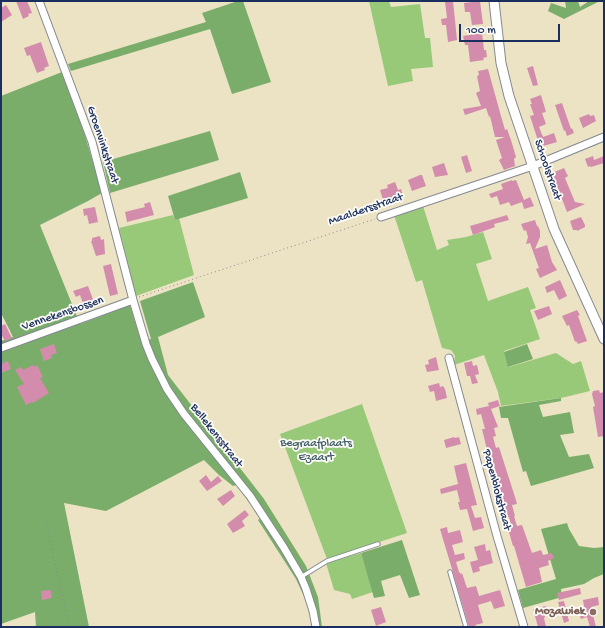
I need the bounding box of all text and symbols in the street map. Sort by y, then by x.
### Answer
scale bar [461,16,562,42]
text: 100 m [466,24,496,38]
street label: Groenvinkstraat [83,104,121,186]
street label: Schoolstraat [530,138,564,202]
street label: Maaldersstraat [327,190,405,230]
street label: Vennekensbossen [20,293,106,335]
street label: Bellekensstraat [187,401,245,471]
park label: Begraafplaats Ezaart [280,437,352,465]
street label: Papenblokstraat [478,448,514,532]
place label: Mozawiek [535,605,585,619]
marker: Mozawiek [588,607,598,617]

